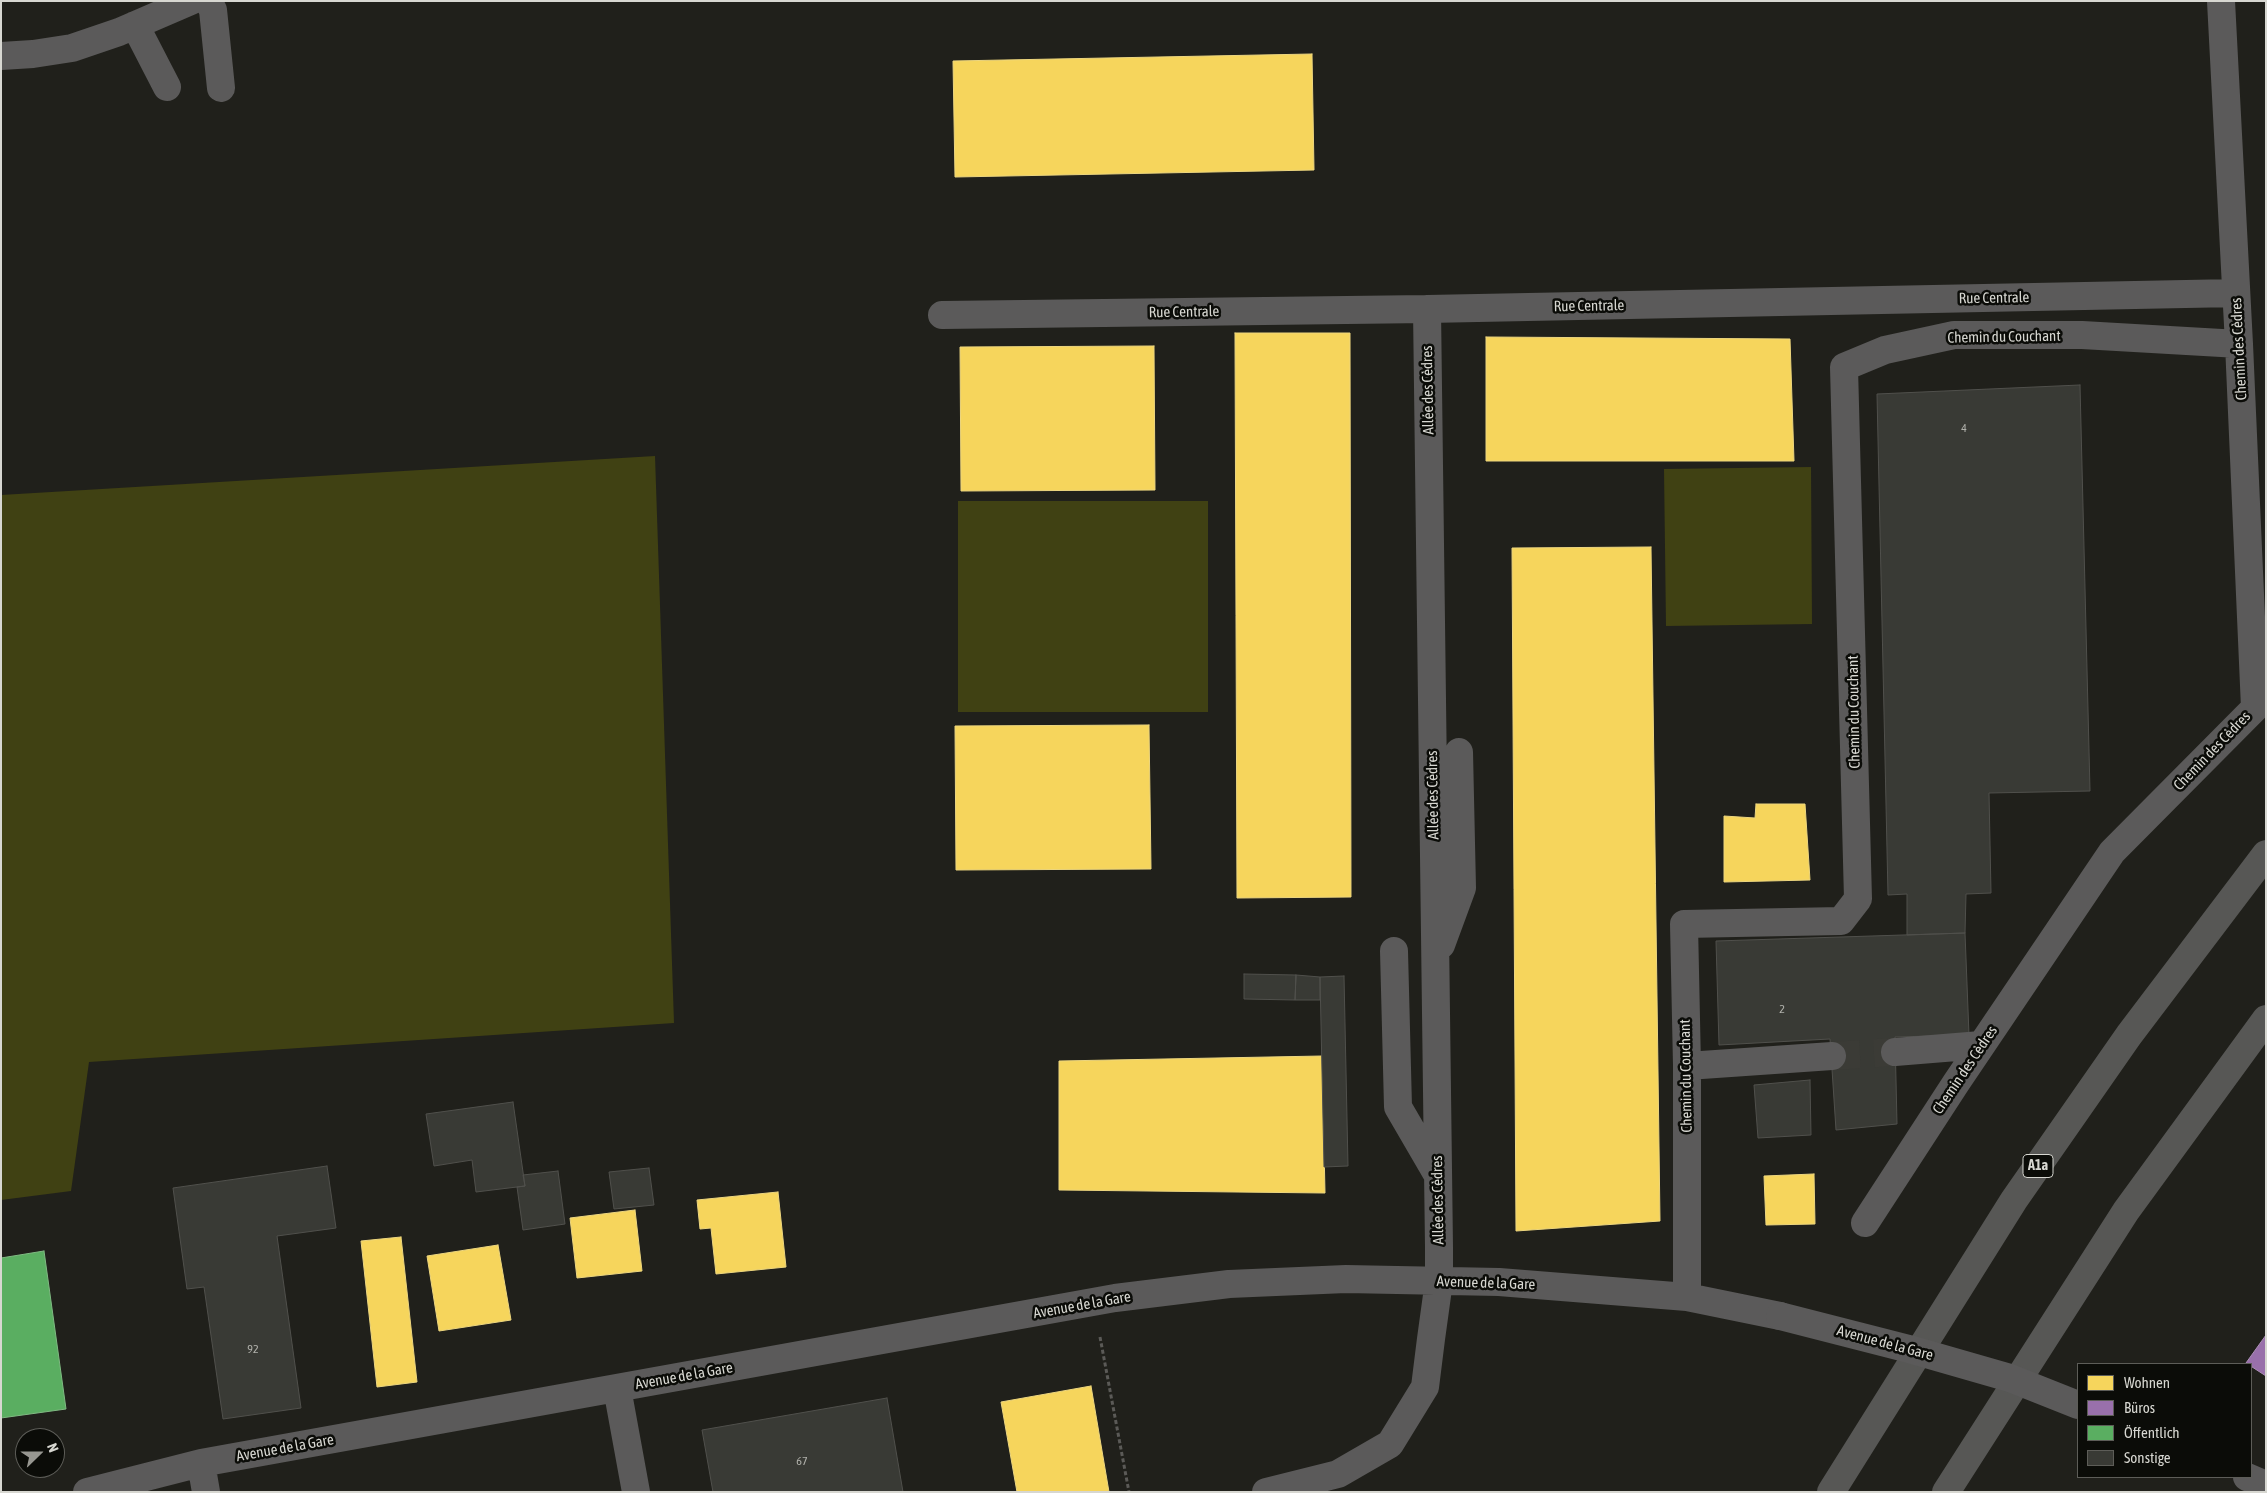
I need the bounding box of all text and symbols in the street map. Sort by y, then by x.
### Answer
street label: Rue Centrale [1959,288,2029,308]
street label: Rue Centrale [1554,296,1624,316]
street label: Chemin des Cèdres [2227,297,2251,401]
street label: Rue Centrale [1149,302,1219,322]
street label: Chemin du Couchant [1947,327,2061,347]
street label: Allée des Cèdres [1418,345,1438,435]
house number: 4 [1961,421,1967,435]
street label: Chemin du Couchant [1844,655,1864,769]
street label: Chemin des Cèdres [2170,708,2254,794]
street label: Allée des Cèdres [1423,750,1443,840]
house number: 2 [1779,1002,1785,1016]
street label: Chemin du Couchant [1676,1019,1696,1133]
street label: Chemin des Cèdres [1929,1022,2001,1118]
road number: A1a [2023,1154,2053,1178]
street label: Allée des Cèdres [1428,1155,1448,1245]
street label: Avenue de la Gare [1436,1272,1536,1294]
street label: Avenue de la Gare [1032,1288,1132,1322]
street label: Avenue de la Gare [1835,1322,1935,1364]
house number: 92 [247,1342,259,1356]
street label: Avenue de la Gare [634,1359,734,1393]
legend [2077,1363,2252,1478]
text: Wohnen [2124,1374,2170,1391]
text: Büros [2124,1399,2155,1416]
text: Öffentlich [2124,1424,2180,1441]
north arrow [15,1428,65,1478]
street label: Avenue de la Gare [235,1431,335,1465]
text: N [44,1441,62,1455]
text: Sonstige [2124,1449,2171,1466]
house number: 67 [796,1454,808,1468]

